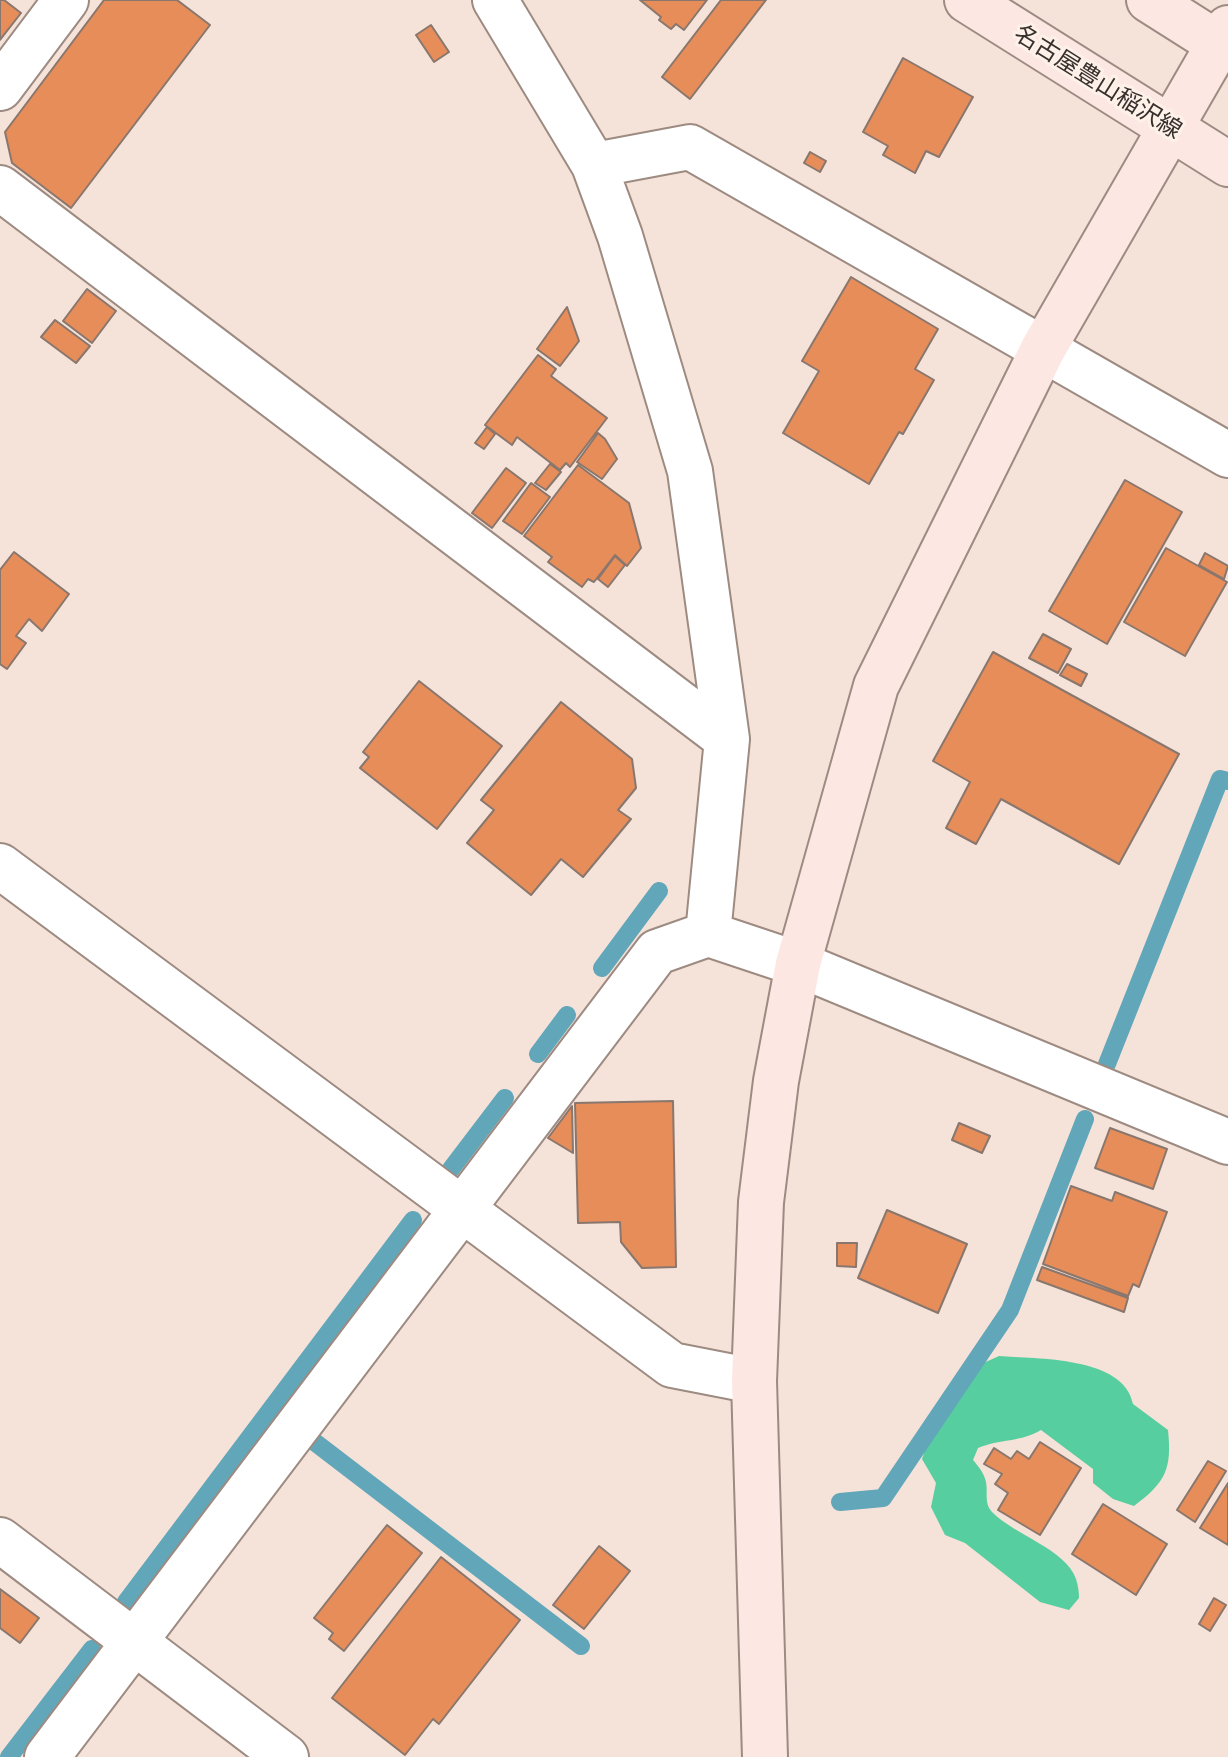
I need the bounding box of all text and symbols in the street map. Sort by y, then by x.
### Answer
street label: 名古屋豊山稲沢線 [1009,19,1187,145]

